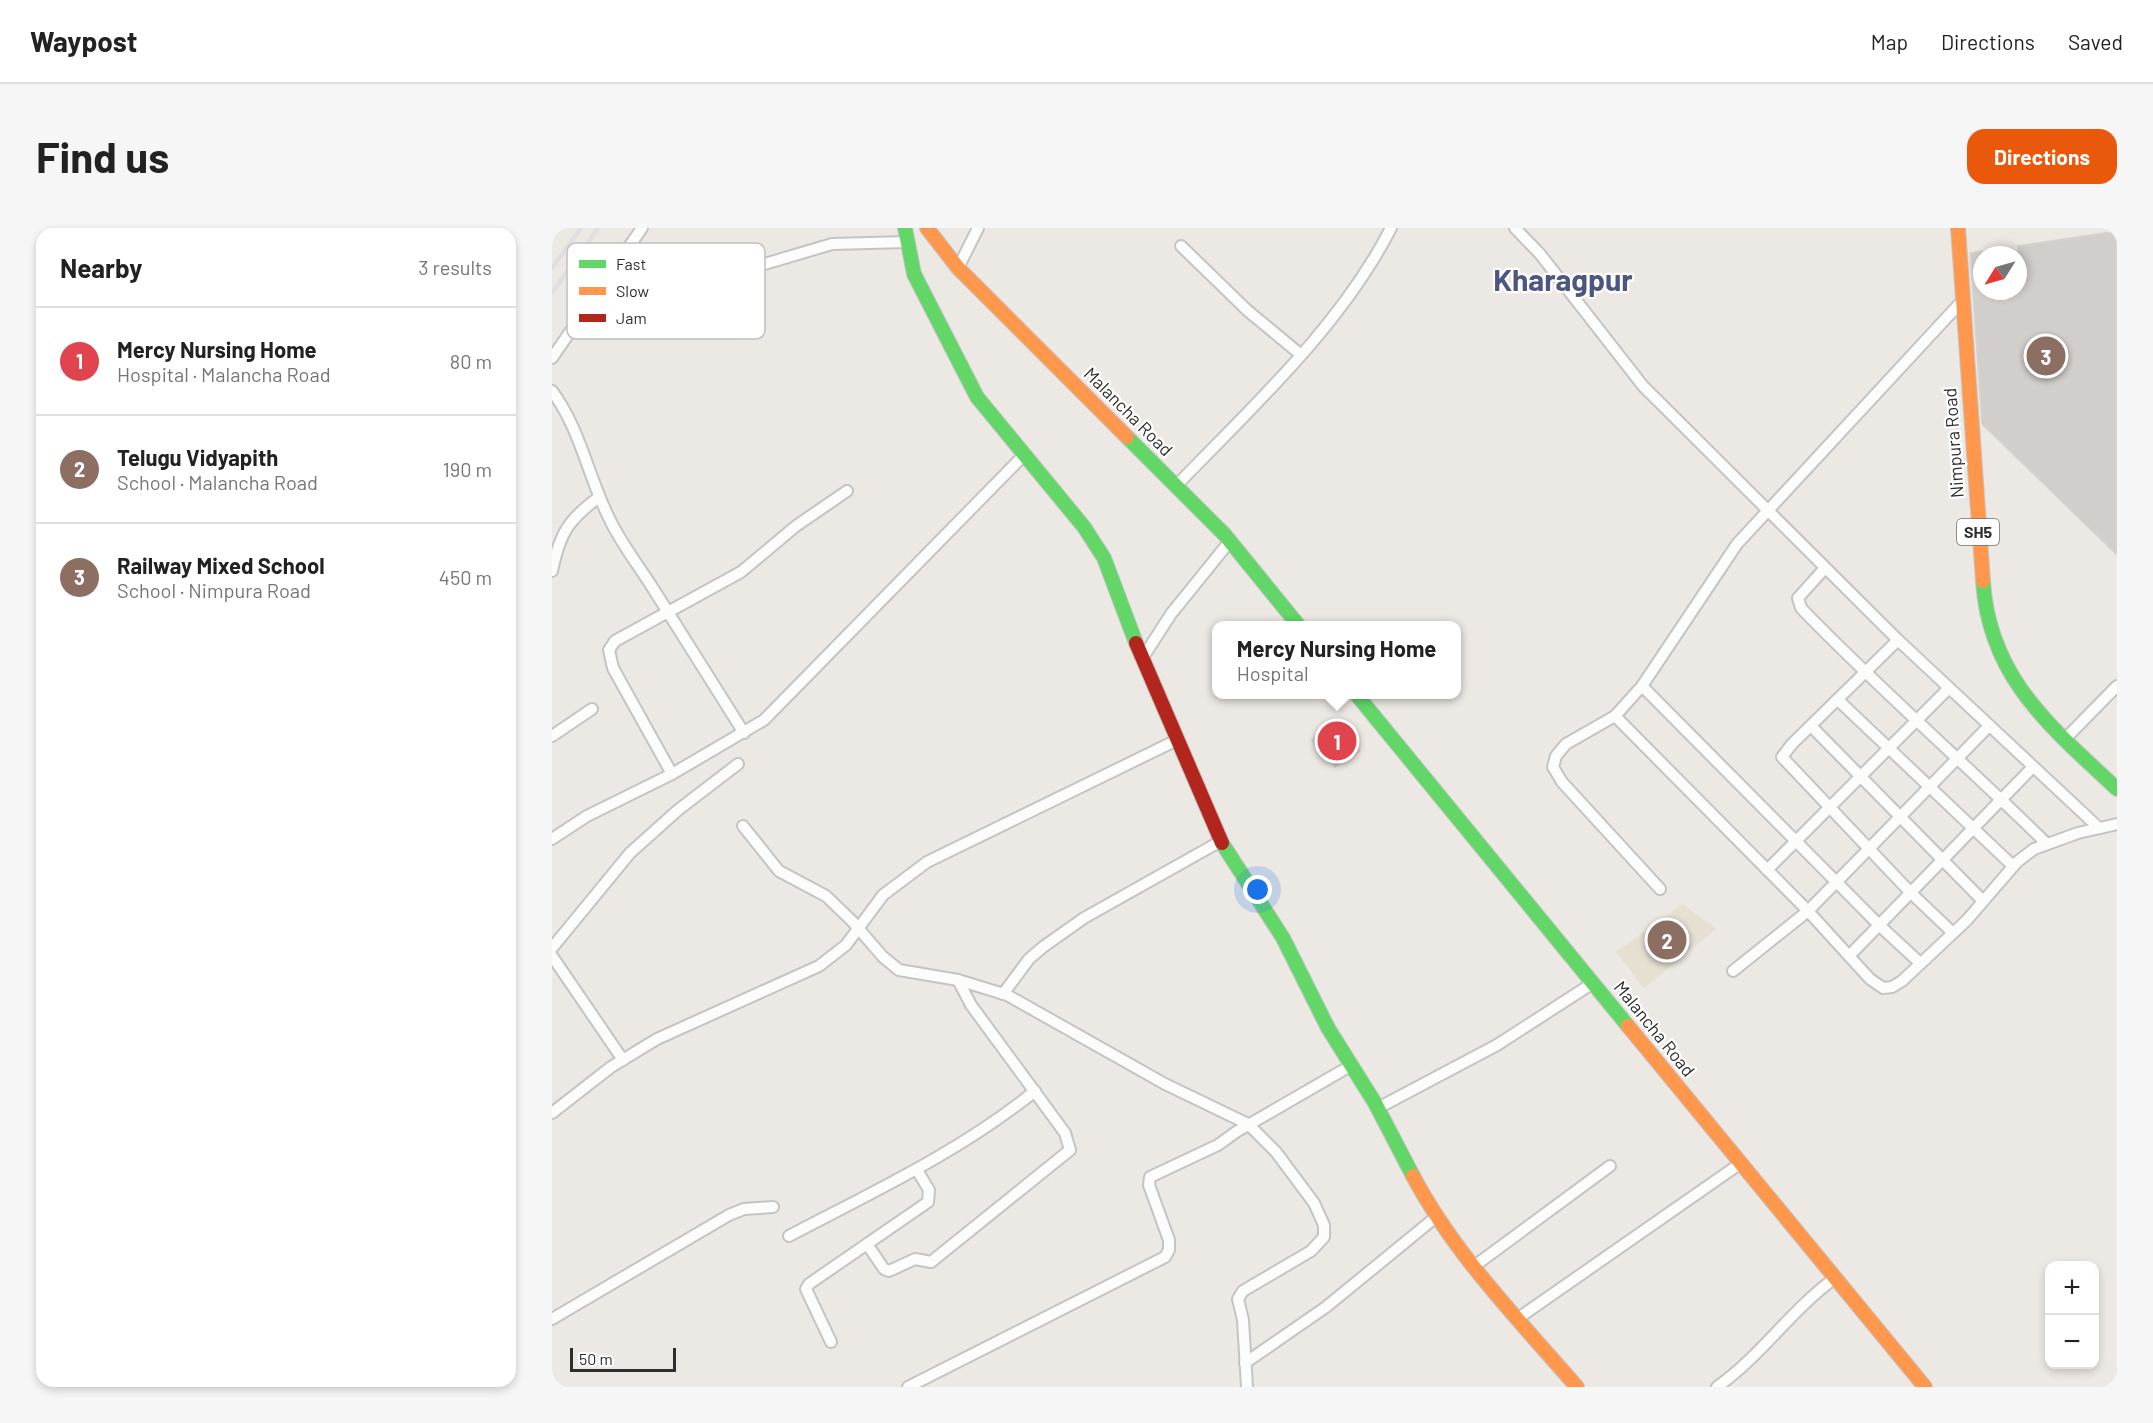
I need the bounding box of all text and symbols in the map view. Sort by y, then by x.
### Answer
text: Waypost [30,24,137,58]
text: Map [1871,29,1908,54]
text: Directions [1941,29,2035,54]
text: Saved [2068,29,2123,54]
button: Directions [1967,129,2117,184]
text: Find us [36,131,169,181]
legend [567,243,765,339]
north arrow [1973,246,2027,300]
text: Nearby [60,252,142,283]
text: Fast [616,254,646,273]
text: 3 results [418,255,492,279]
district label: Kharagpur [1493,261,1633,297]
text: Slow [616,281,649,300]
text: Jam [616,308,647,327]
pin: 3 [2026,334,2066,378]
text: Mercy Nursing Home [117,336,316,362]
text: 1 [76,349,83,373]
text: 80 m [450,349,492,373]
text: Hospital · Malancha Road [117,362,331,386]
street label: Malancha Road [1080,362,1178,460]
street label: Nimpura Road [1938,387,1968,499]
text: Telugu Vidyapith [117,444,278,470]
text: 2 [74,457,85,481]
text: 190 m [443,457,492,481]
text: School · Malancha Road [117,470,318,494]
road number: SH5 [1957,519,1999,545]
text: Railway Mixed School [117,552,325,578]
text: 3 [74,565,85,589]
text: 450 m [439,565,492,589]
text: School · Nimpura Road [117,578,311,602]
popup [1212,621,1461,699]
text: Mercy Nursing Home [1237,635,1436,661]
text: Hospital [1237,661,1309,685]
pin: 1 [1318,718,1356,764]
your location [1243,875,1272,904]
pin: 2 [1648,918,1686,962]
street label: Malancha Road [1610,976,1700,1081]
map controls [2045,1261,2099,1369]
button: + [2045,1261,2099,1315]
button: − [2045,1315,2099,1369]
scale bar [570,1345,676,1372]
text: 50 m [579,1349,613,1368]

